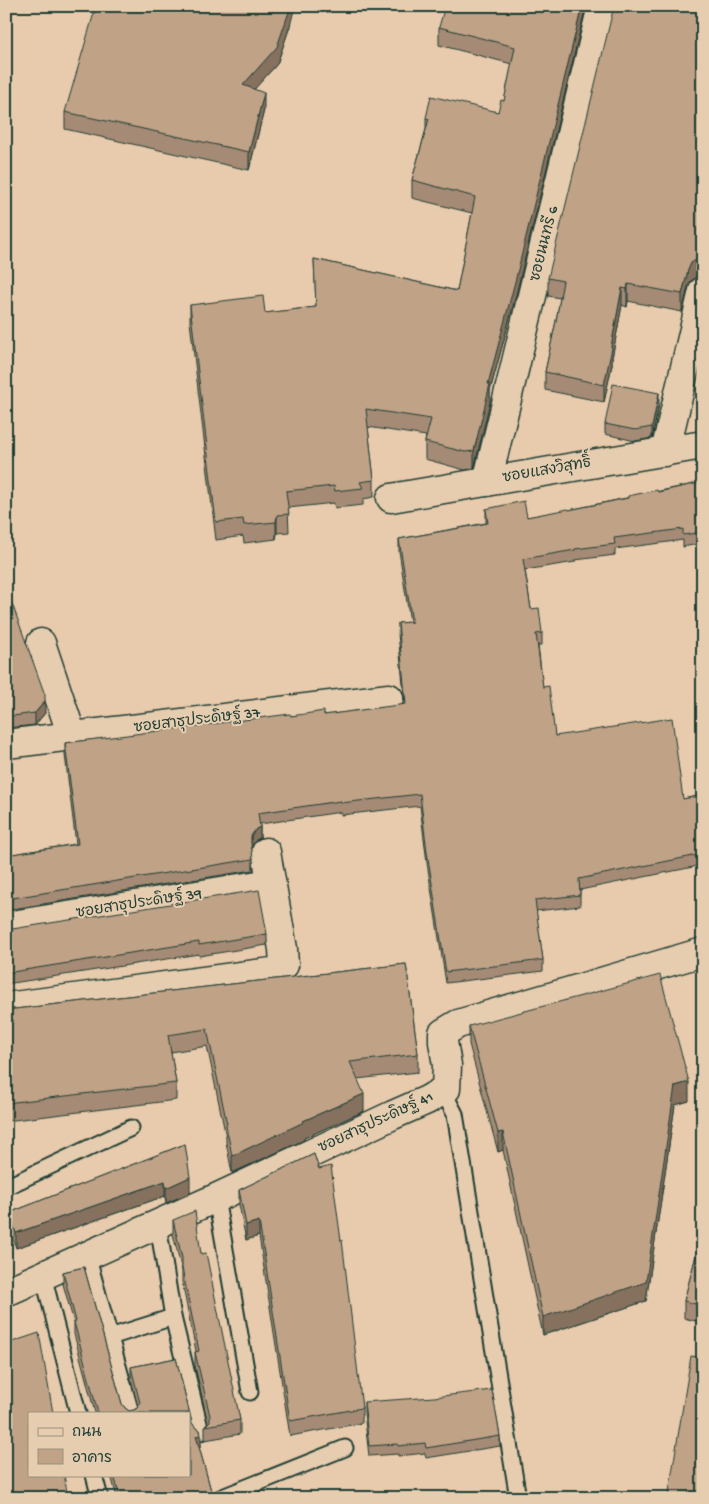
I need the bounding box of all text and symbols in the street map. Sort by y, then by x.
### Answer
street label: ซอยนนทรี 6 [525,203,563,284]
street label: ซอยแสงวิสุทธิ์ [500,447,593,488]
street label: ซอยสาธุประดิษฐ์ 37 [132,701,262,738]
street label: ซอยสาธุประดิษฐ์ 39 [74,882,204,923]
street label: ซอยสาธุประดิษฐ์ 41 [314,1086,436,1158]
legend [28,1412,190,1476]
text: ถนน [72,1424,101,1442]
text: อาคาร [72,1450,112,1468]

